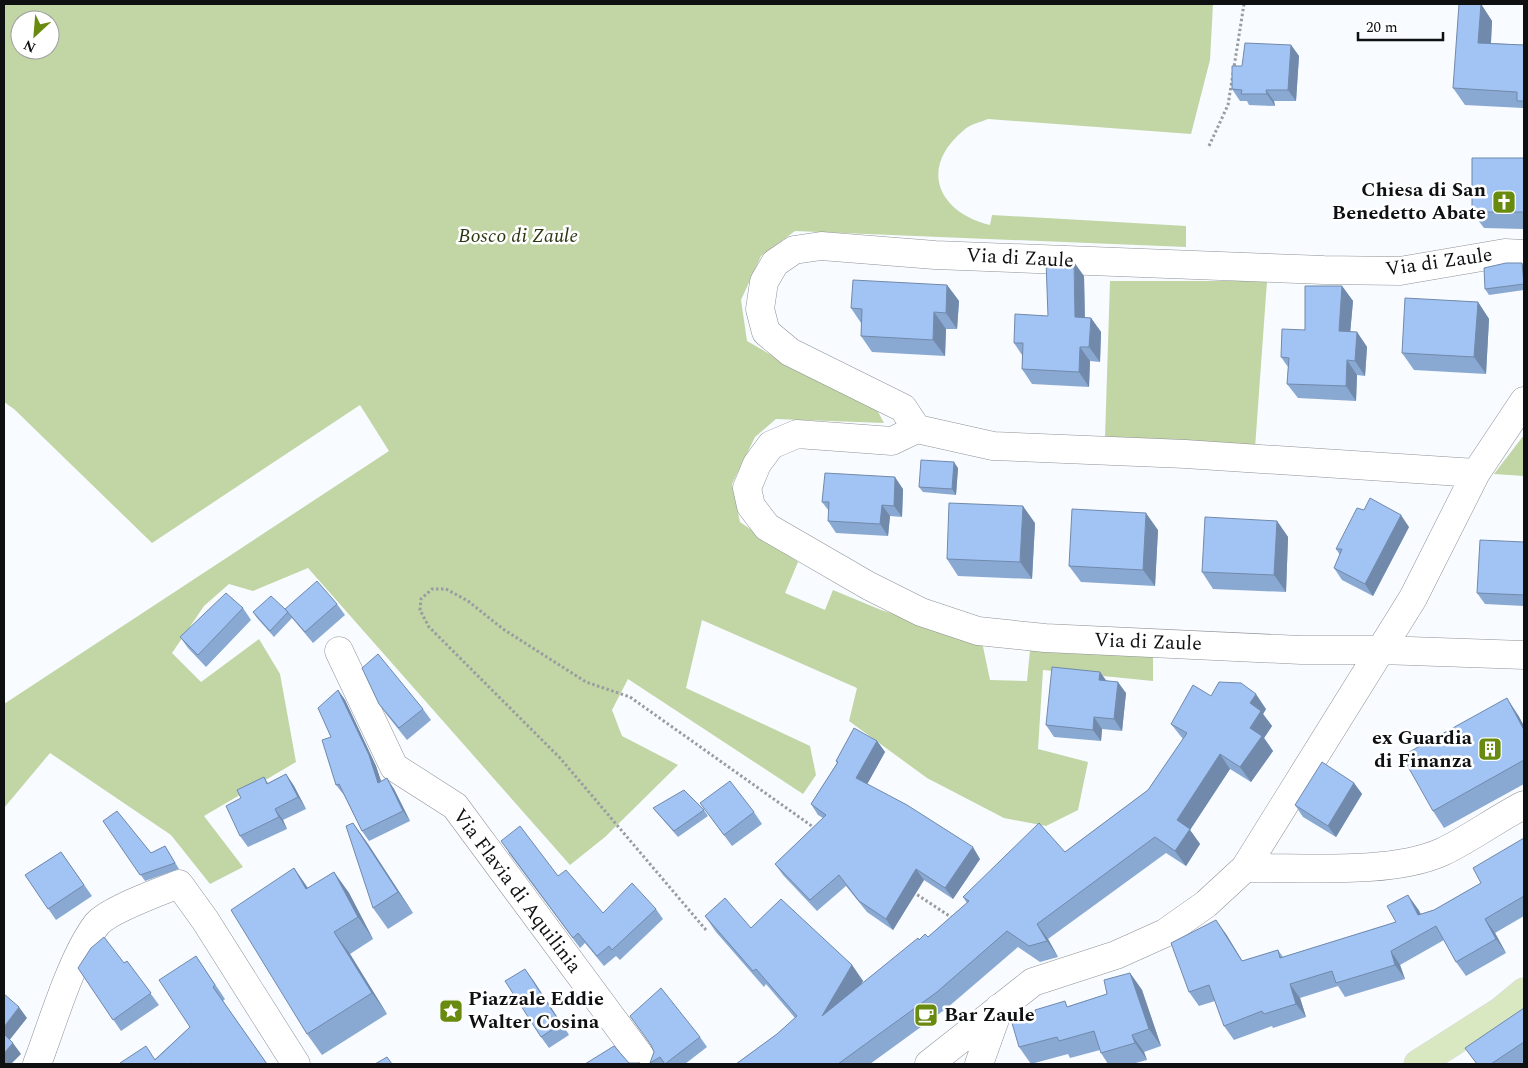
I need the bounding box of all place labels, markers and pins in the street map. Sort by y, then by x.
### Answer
place label: Chiesa di San Benedetto Abate [1332,175,1486,228]
church icon: Chiesa di San Benedetto Abate [1491,189,1517,215]
place label: ex Guardia di Finanza [1372,723,1473,776]
building icon: ex Guardia di Finanza [1477,736,1503,762]
place label: Piazzale Eddie Walter Cosina [468,984,604,1037]
place icon: Piazzale Eddie Walter Cosina [438,998,464,1024]
place label: Bar Zaule [944,1000,1035,1030]
cafe icon: Bar Zaule [913,1002,939,1028]

